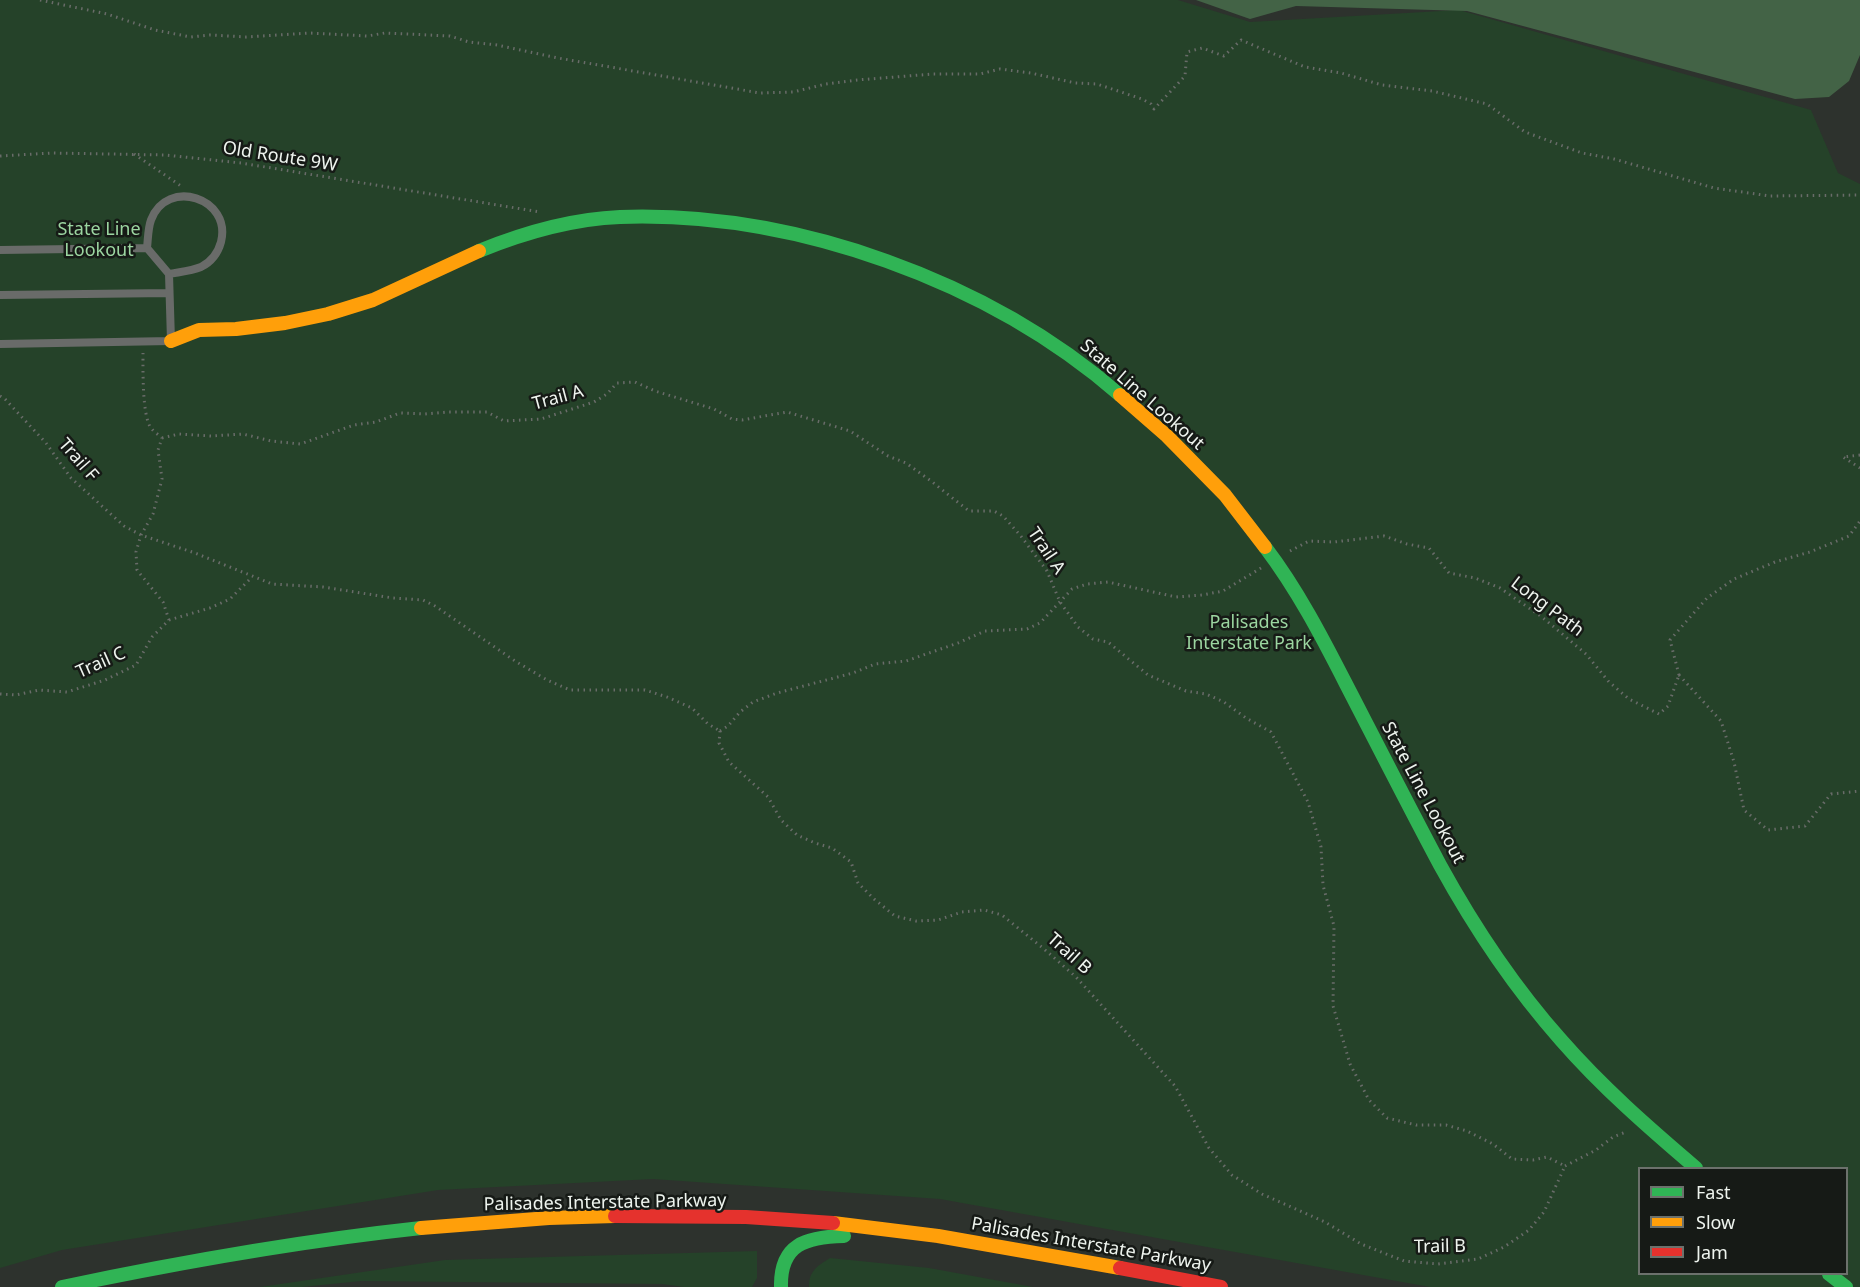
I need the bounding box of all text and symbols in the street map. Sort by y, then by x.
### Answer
street label: Old Route 9W [221,137,339,177]
park label: State Line Lookout [57,219,141,262]
street label: State Line Lookout [1076,335,1208,455]
street label: Trail A [530,381,586,415]
street label: Trail F [54,434,102,486]
street label: Trail A [1023,524,1069,578]
street label: Long Path [1506,573,1588,641]
park label: Palisades Interstate Park [1186,612,1312,654]
street label: Trail C [73,643,129,683]
street label: State Line Lookout [1377,719,1469,867]
street label: Trail B [1042,929,1096,979]
legend [1638,1167,1848,1275]
text: Fast [1696,1180,1731,1204]
street label: Palisades Interstate Parkway [483,1190,727,1216]
text: Slow [1696,1210,1735,1234]
street label: Palisades Interstate Parkway [970,1213,1212,1277]
street label: Trail B [1414,1236,1466,1258]
text: Jam [1696,1240,1728,1264]

